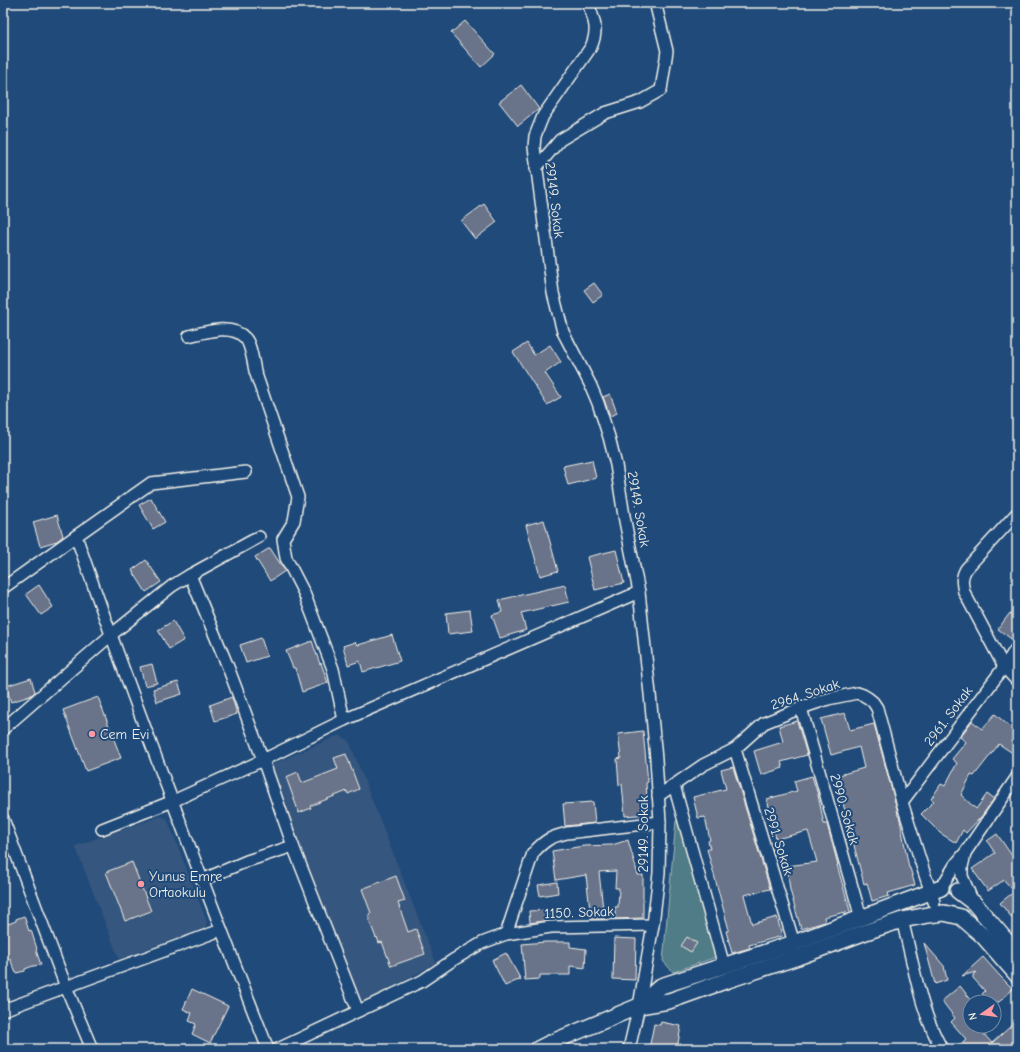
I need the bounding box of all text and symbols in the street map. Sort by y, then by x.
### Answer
street label: 29149. Sokak [541,161,568,239]
street label: 29149. Sokak [623,470,654,549]
street label: 2964. Sokak [768,675,842,714]
street label: 2961. Sokak [920,683,976,749]
place label: Cem Evi [100,726,149,743]
marker: Cem Evi [87,729,97,739]
street label: 2990. Sokak [826,772,863,847]
street label: 29149. Sokak [635,795,652,872]
street label: 2991. Sokak [760,805,797,877]
place label: Yunus Emre Ortaokulu [149,868,222,901]
marker: Yunus Emre Ortaokulu [136,879,146,889]
street label: 1150. Sokak [544,903,614,922]
north arrow [962,994,1002,1034]
text: N [966,1011,980,1021]

